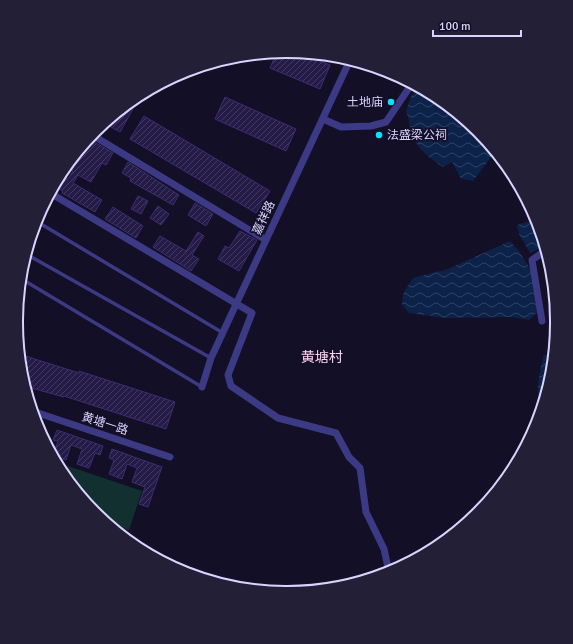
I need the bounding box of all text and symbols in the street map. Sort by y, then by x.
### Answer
scale bar [433,12,521,38]
text: 100 m [439,19,471,34]
place label: 土地庙 [347,95,383,110]
marker: 土地庙 [386,97,396,107]
place label: 法盛梁公祠 [387,128,447,143]
marker: 法盛梁公祠 [374,130,384,140]
street label: 嘉祥路 [250,199,278,237]
district label: 黄塘村 [301,349,343,366]
street label: 黄塘一路 [80,409,130,439]

